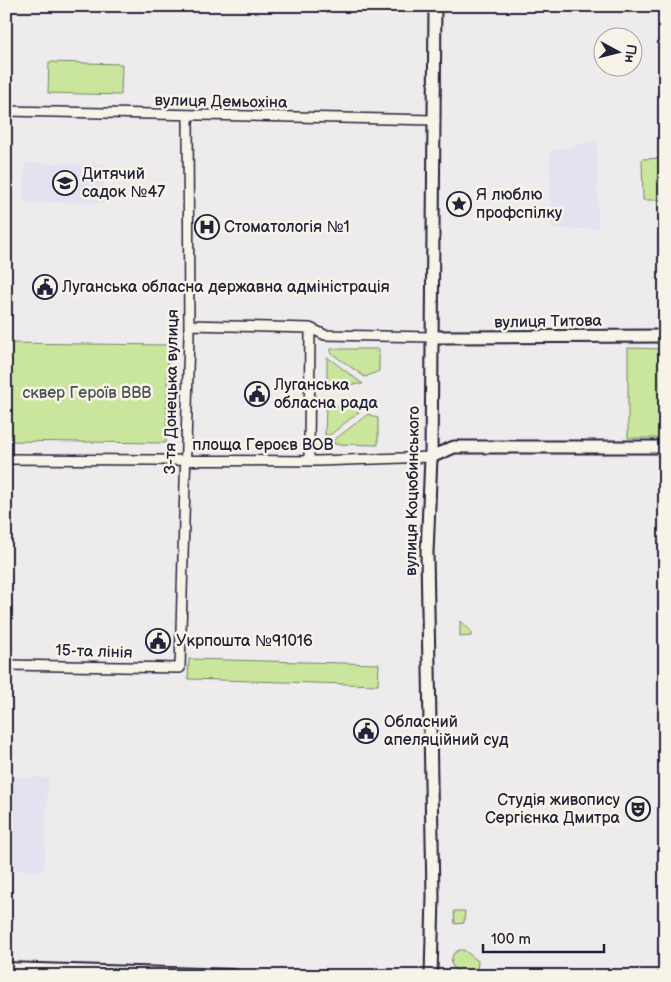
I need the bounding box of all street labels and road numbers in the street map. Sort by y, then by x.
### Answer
street label: вулиця Демьохіна [154,91,288,113]
street label: 3-тя Донецька вулиця [161,309,183,475]
street label: вулиця Титова [494,312,603,332]
street label: вулиця Коцюбинського [402,406,424,576]
street label: площа Героєв ВОВ [192,436,334,455]
street label: 15-та лінія [55,641,133,663]

